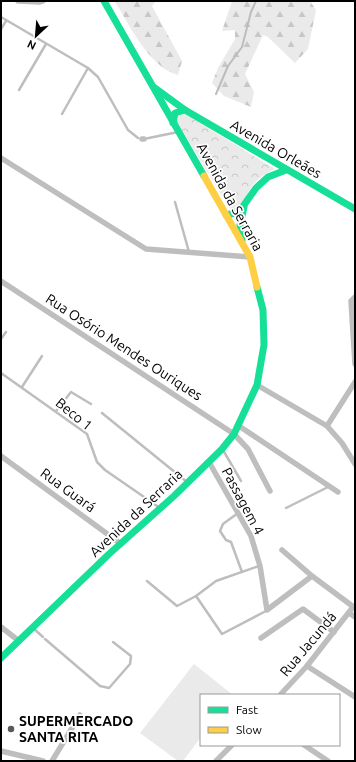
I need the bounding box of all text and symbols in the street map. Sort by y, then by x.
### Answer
north arrow [16,16,56,56]
text: N [25,38,38,52]
street label: Avenida Orleães [228,117,324,181]
street label: Avenida da Serraria [194,140,266,254]
street label: Rua Osório Mendes Ouriques [43,290,205,404]
street label: Beco 1 [52,394,96,434]
street label: Rua Guará [37,465,99,515]
street label: Passagem 4 [219,465,267,537]
street label: Avenida da Serraria [86,466,186,560]
street label: Rua Jacundá [276,609,340,679]
legend [200,694,340,746]
text: Fast [236,703,258,716]
place label: SUPERMERCADO SANTA RITA [19,713,133,745]
text: Slow [236,723,262,736]
marker: SUPERMERCADO SANTA RITA [6,724,16,734]

